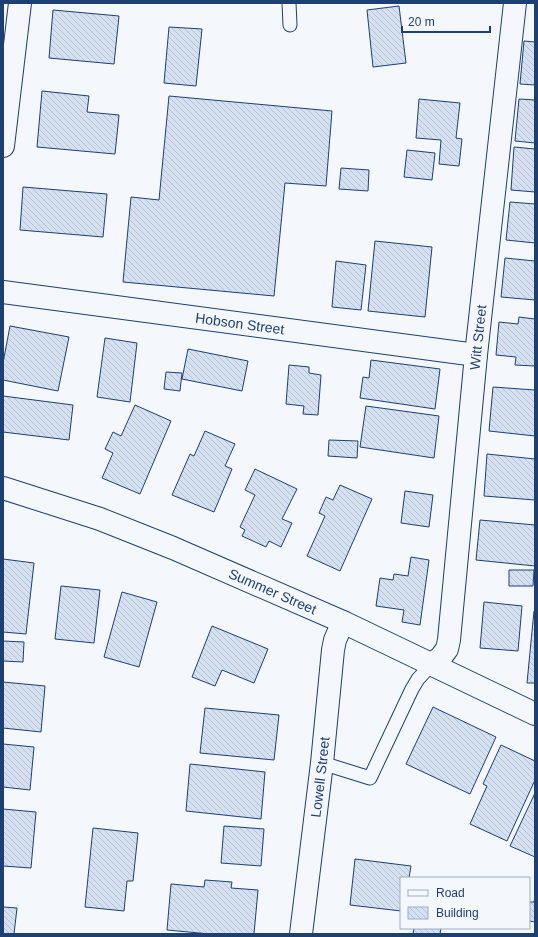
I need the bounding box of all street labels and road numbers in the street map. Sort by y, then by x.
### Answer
street label: Witt Street [467,304,490,371]
street label: Hobson Street [194,310,285,337]
street label: Summer Street [226,565,319,618]
street label: Lowell Street [307,736,333,818]

